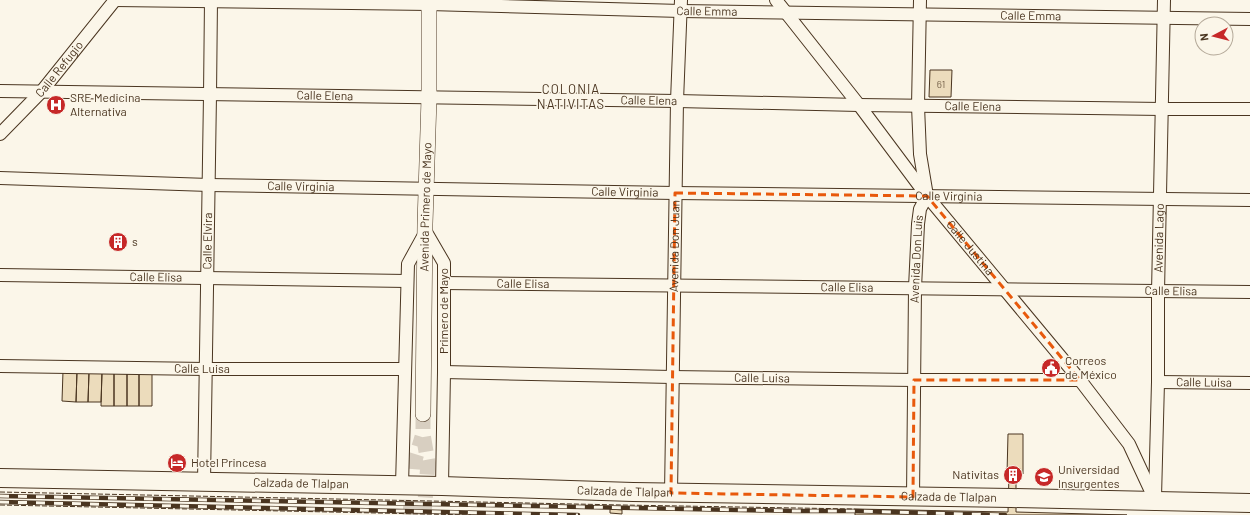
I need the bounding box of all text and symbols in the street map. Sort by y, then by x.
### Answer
street label: Calle Emma [676,3,737,18]
street label: Calle Emma [1000,7,1061,22]
north arrow [1194,16,1234,56]
text: N [1197,33,1210,42]
street label: Calle Refugio [32,38,85,100]
house number: 61 [937,78,945,90]
district label: COLONIA NATIVITAS [537,81,605,112]
street label: Calle Elena [297,87,353,102]
place label: SRE Medicina Alternativa [70,90,141,118]
street label: Calle Elena [620,92,677,107]
hospital icon: SRE Medicina Alternativa [45,94,67,116]
street label: Calle Elena [944,98,1001,113]
street label: Avenida Primero de Mayo [416,142,434,272]
street label: Calle Virginia [267,178,335,193]
street label: Calle Virginia [591,184,659,199]
street label: Calle Virginia [915,188,982,203]
street label: Avenida Don Juan [666,200,681,292]
street label: Avenida Lago [1150,203,1166,273]
street label: Calle Elvira [199,212,214,270]
street label: Avenida Don Luis [907,214,925,303]
street label: Calle Justina [944,217,998,277]
building icon: s [107,231,129,253]
place label: s [132,234,138,248]
street label: Primero de Mayo [436,268,450,354]
street label: Calle Elisa [130,269,182,284]
street label: Calle Elisa [497,276,549,290]
street label: Calle Elisa [821,279,873,294]
street label: Calle Elisa [1145,283,1197,297]
place label: Correos de México [1065,353,1117,381]
public building icon: Correos de México [1040,357,1062,379]
street label: Calle Luisa [174,361,230,375]
street label: Calle Luisa [734,370,790,384]
street label: Calle Luisa [1176,374,1232,389]
hotel icon: Hotel Princesa [166,452,188,474]
place label: Hotel Princesa [191,455,266,469]
place label: Universidad Insurgentes [1058,462,1120,490]
building icon: Nativitas [1002,464,1024,486]
school or university icon: Universidad Insurgentes [1033,466,1055,488]
place label: Nativitas [952,467,999,481]
street label: Calzada de Tlalpan [253,475,349,490]
street label: Calzada de Tlalpan [577,482,673,499]
street label: Calzada de Tlalpan [901,488,997,504]

